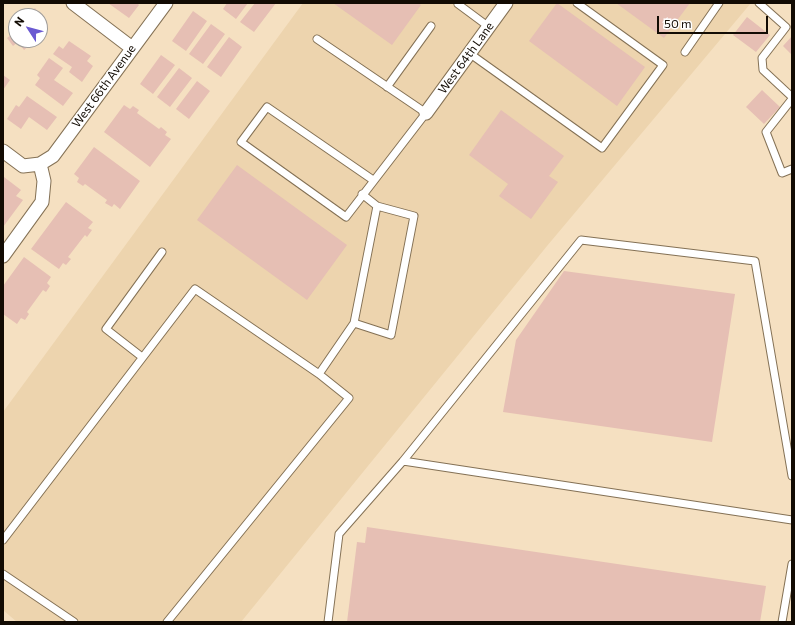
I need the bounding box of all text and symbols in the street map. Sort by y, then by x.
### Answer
north arrow [8,8,48,48]
scale bar [659,8,770,34]
text: N [11,14,26,28]
text: 50 m [664,16,692,30]
street label: West 64th Lane [435,19,497,97]
street label: West 66th Avenue [69,42,139,130]

